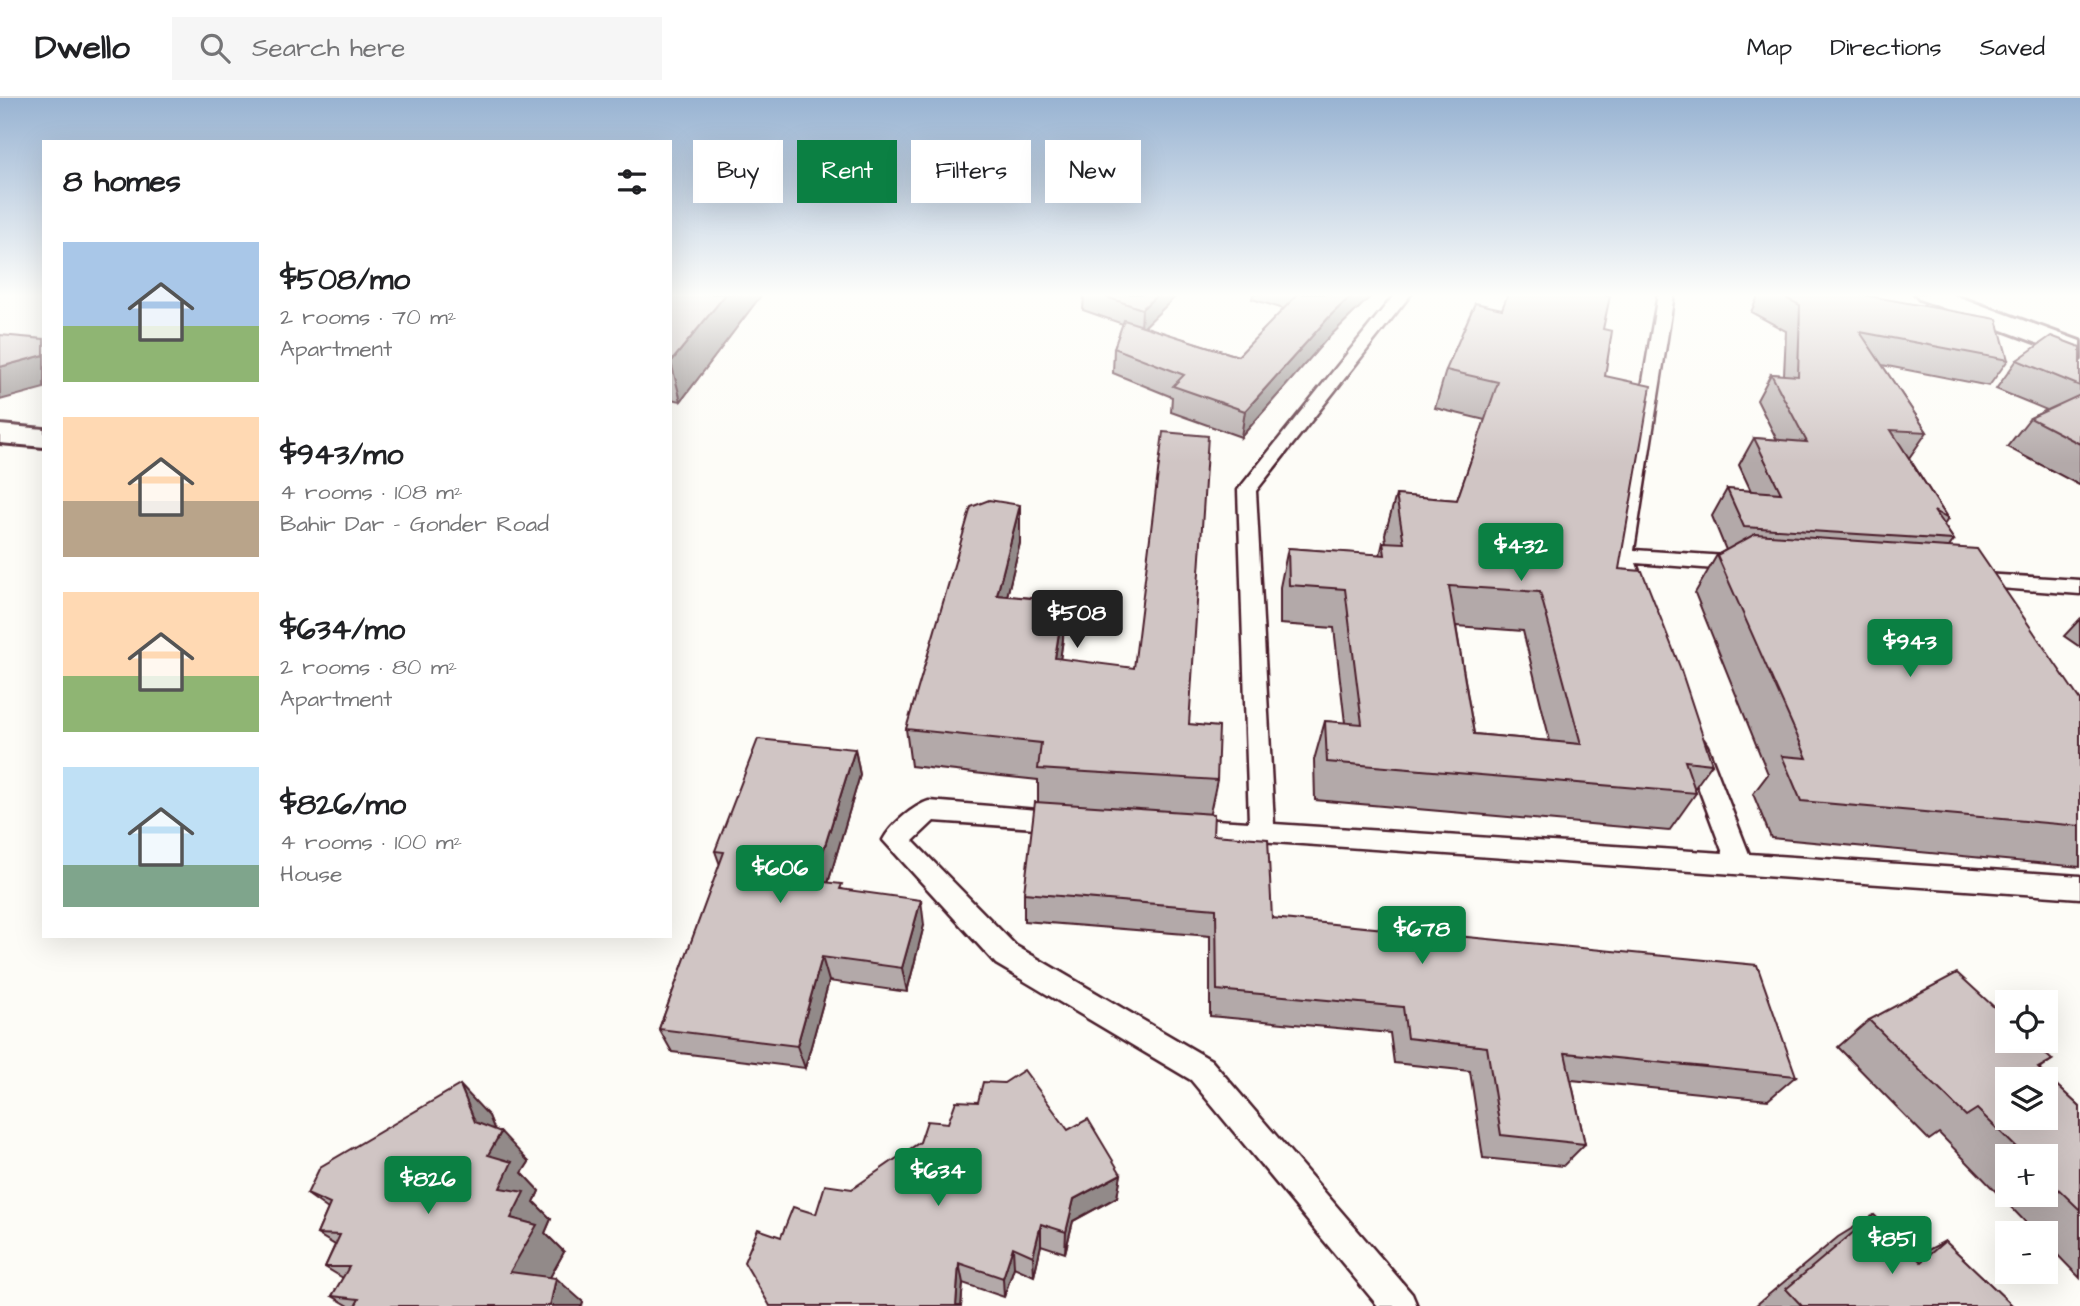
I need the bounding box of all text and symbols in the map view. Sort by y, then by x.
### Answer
search box [172,17,662,80]
text: Dwello [35,25,130,71]
icon: search [196,29,234,67]
text: Search here [252,30,405,66]
text: Map [1747,31,1792,65]
text: Directions [1830,31,1942,65]
text: Saved [1980,31,2045,65]
chip: Buy [693,140,783,203]
chip: Rent [797,140,897,203]
chip: Filters [911,140,1031,203]
chip: New [1045,140,1141,203]
text: 8 homes [63,161,181,203]
icon: filters [613,163,651,201]
text: $508/mo [280,259,410,301]
icon: home [119,270,203,354]
text: 2 rooms · 70 m² [280,301,456,333]
text: Apartment [280,333,392,365]
text: $943/mo [280,434,403,476]
icon: home [119,445,203,529]
text: 4 rooms · 108 m² [280,476,463,508]
text: Bahir Dar - Gonder Road [280,508,549,540]
pin: $432 [1480,524,1562,583]
text: $432 [1494,530,1548,562]
pin: $508 [1036,590,1118,650]
text: $508 [1048,597,1106,629]
text: $634/mo [280,609,405,651]
icon: home [119,620,203,704]
pin: $943 [1869,620,1951,679]
text: $943 [1883,626,1937,658]
text: 2 rooms · 80 m² [280,651,457,683]
text: Apartment [280,683,392,715]
text: $826/mo [280,784,406,826]
icon: home [119,795,203,879]
text: 4 rooms · 100 m² [280,826,462,858]
pin: $606 [739,846,821,905]
text: $606 [752,852,808,884]
text: House [280,858,343,890]
pin: $678 [1381,906,1463,966]
text: $678 [1394,913,1450,945]
map controls [1995,990,2058,1284]
button: locate [1995,990,2058,1053]
button: layers [1995,1067,2058,1130]
button: + [1995,1144,2058,1207]
pin: $634 [897,1148,979,1208]
text: $634 [911,1155,965,1187]
pin: $826 [387,1156,469,1216]
text: $826 [400,1163,456,1195]
pin: $851 [1851,1216,1933,1276]
button: − [1995,1221,2058,1284]
text: $851 [1869,1223,1915,1255]

